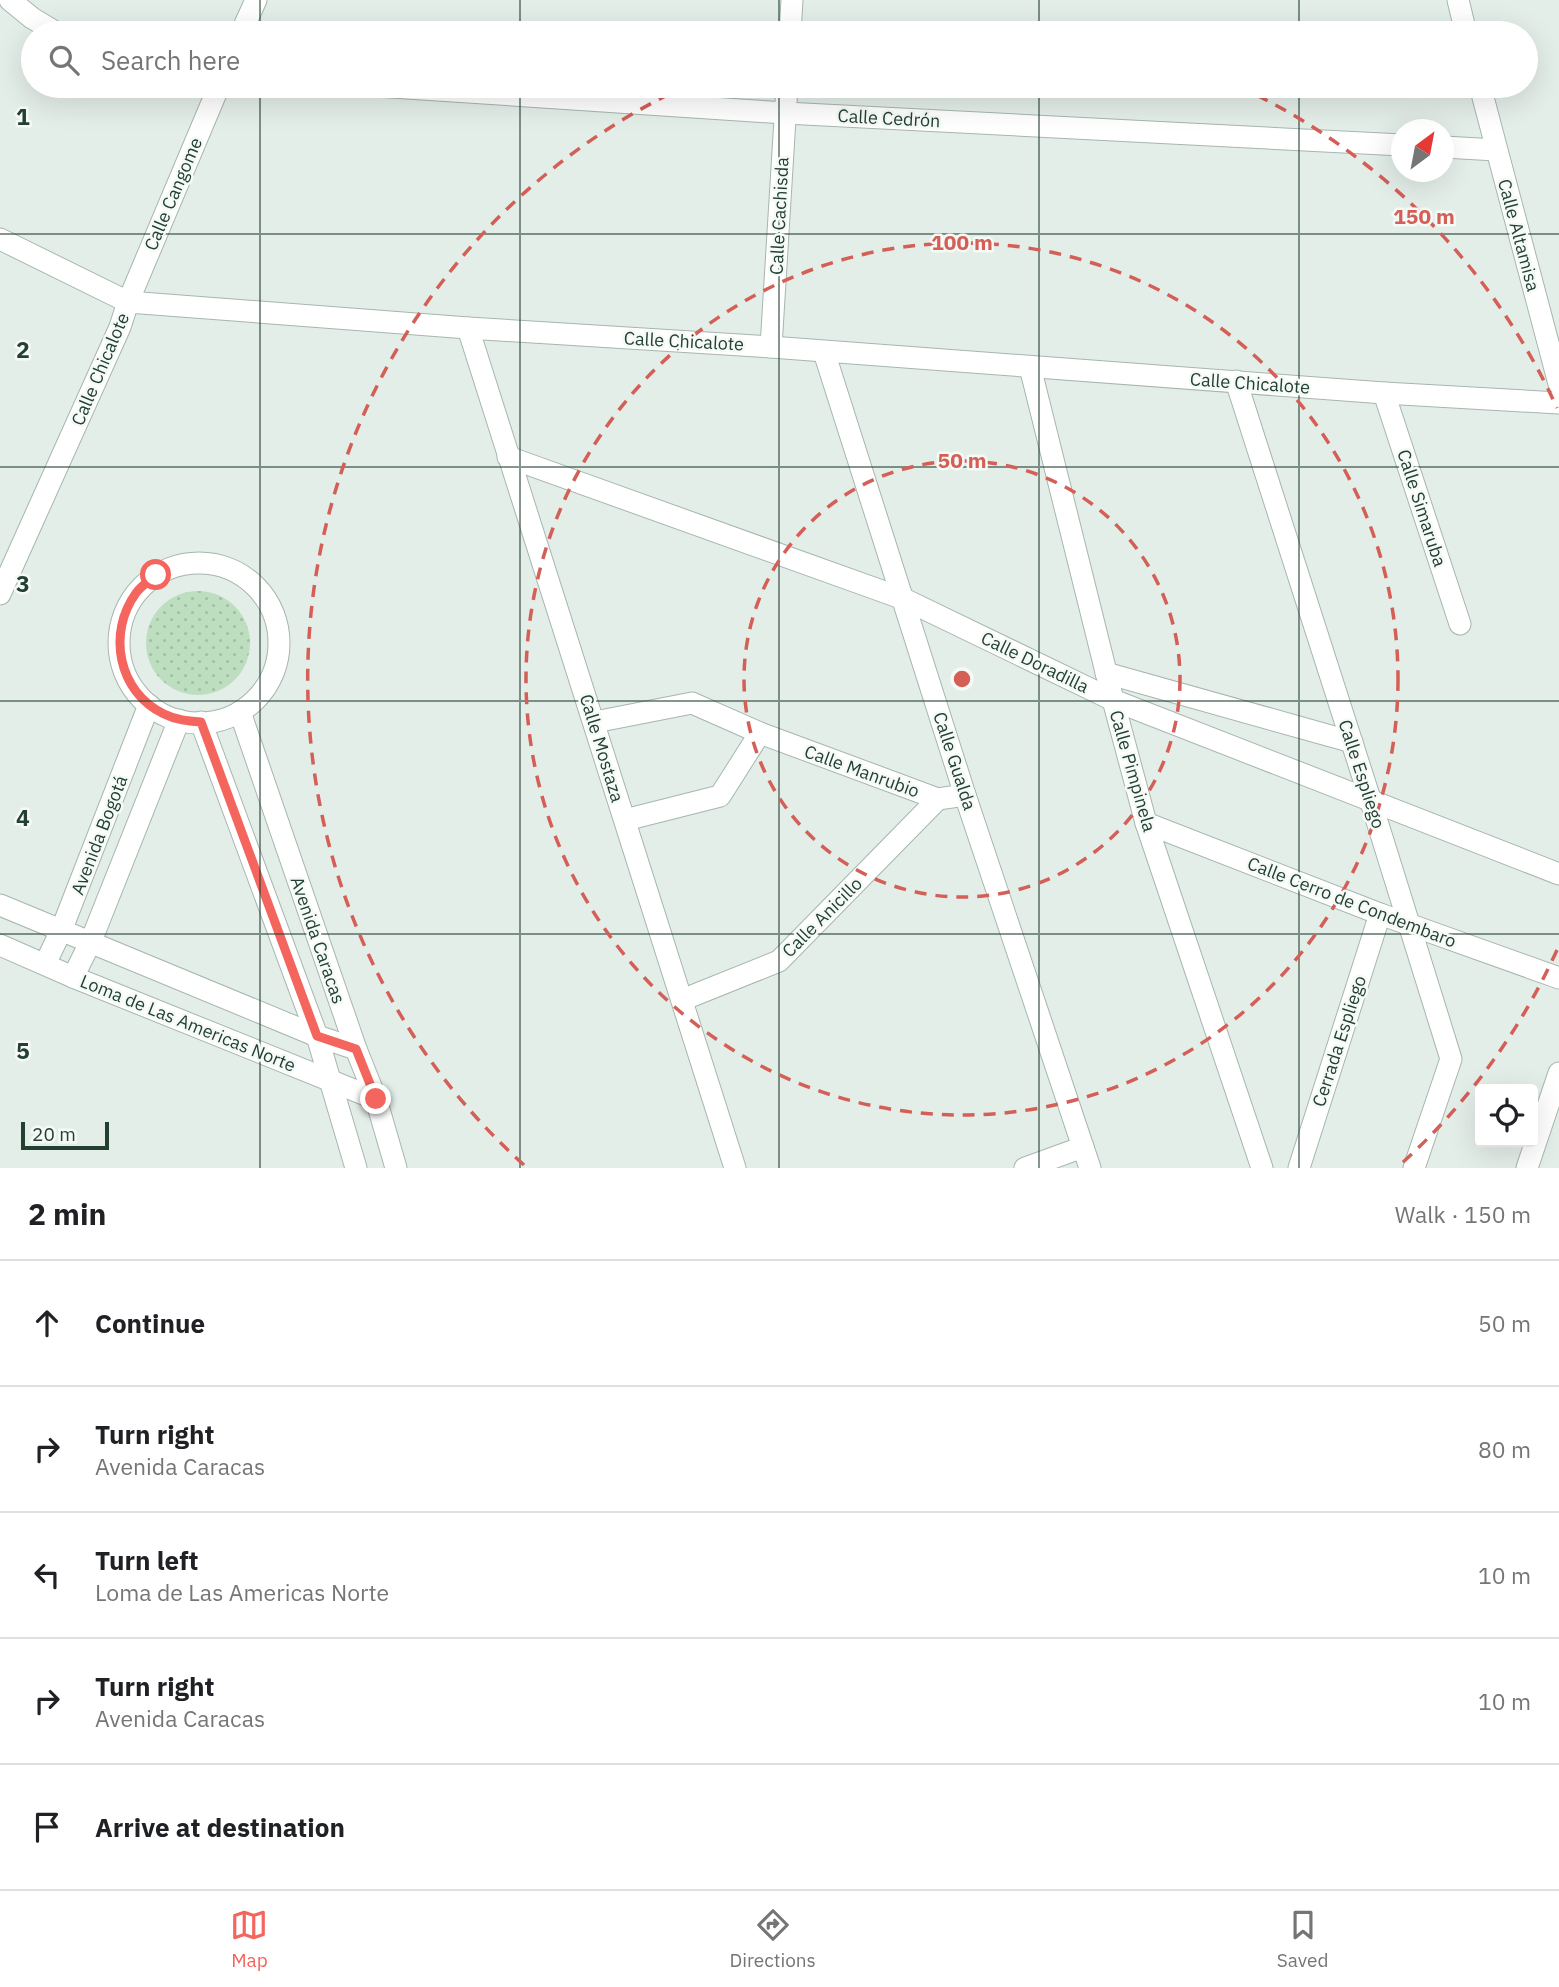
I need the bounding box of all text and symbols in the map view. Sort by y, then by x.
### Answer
search box [21,21,1538,98]
icon: search [45,41,83,79]
text: Search here [101,43,240,77]
text: 1 [16,101,30,131]
street label: Calle Cedrón [837,104,941,132]
north arrow [1391,119,1454,182]
street label: Calle Cangome [139,134,207,254]
street label: Calle Cachisda [764,156,794,276]
street label: Calle Altamisa [1493,176,1545,294]
text: 150 m [1393,202,1455,230]
text: 100 m [931,228,993,256]
street label: Calle Chicalote [66,309,134,429]
street label: Calle Chicalote [623,326,745,356]
text: 2 [16,334,30,364]
street label: Calle Chicalote [1189,367,1311,399]
text: 50 m [938,446,986,474]
street label: Calle Simaruba [1392,447,1452,570]
route start [140,559,171,590]
text: 3 [16,568,30,598]
street label: Calle Doradilla [977,626,1093,698]
centre of rings [950,667,974,691]
street label: Calle Mostaza [575,691,629,805]
street label: Calle Pimpinela [1105,708,1161,835]
street label: Calle Gualda [928,709,982,813]
street label: Calle Espliego [1334,717,1390,831]
street label: Calle Manrubio [801,740,923,802]
street label: Avenida Bogotá [66,772,132,898]
text: 4 [16,802,30,832]
street label: Calle Cerro de Condembaro [1244,852,1460,952]
street label: Calle Anicillo [777,872,867,962]
street label: Avenida Caracas [285,873,351,1007]
street label: Loma de Las Americas Norte [77,969,299,1077]
street label: Cerrada Espliego [1307,972,1371,1110]
text: 5 [16,1035,30,1065]
route end [360,1083,391,1114]
map controls [1475,1084,1538,1147]
button: locate [1475,1084,1538,1147]
scale bar [21,1119,108,1151]
text: 20 m [32,1122,76,1146]
text: 2 min [28,1194,106,1233]
text: Walk · 150 m [1395,1199,1531,1229]
icon: ahead [28,1304,66,1342]
text: Continue [95,1306,205,1340]
text: 50 m [1478,1308,1531,1338]
text: Turn right [95,1417,214,1451]
icon: right [28,1430,66,1468]
text: 80 m [1478,1434,1531,1464]
text: Avenida Caracas [95,1451,265,1481]
text: Turn left [95,1543,198,1577]
icon: left [28,1556,66,1594]
text: 10 m [1478,1560,1531,1590]
text: Loma de Las Americas Norte [95,1577,389,1607]
text: Turn right [95,1669,214,1703]
icon: right [28,1682,66,1720]
text: 10 m [1478,1686,1531,1716]
text: Avenida Caracas [95,1703,265,1733]
icon: arrive [28,1808,66,1846]
text: Arrive at destination [95,1810,345,1844]
tab: Map [230,1906,268,1972]
tab: Directions [729,1906,816,1972]
tab: Saved [1277,1906,1329,1972]

